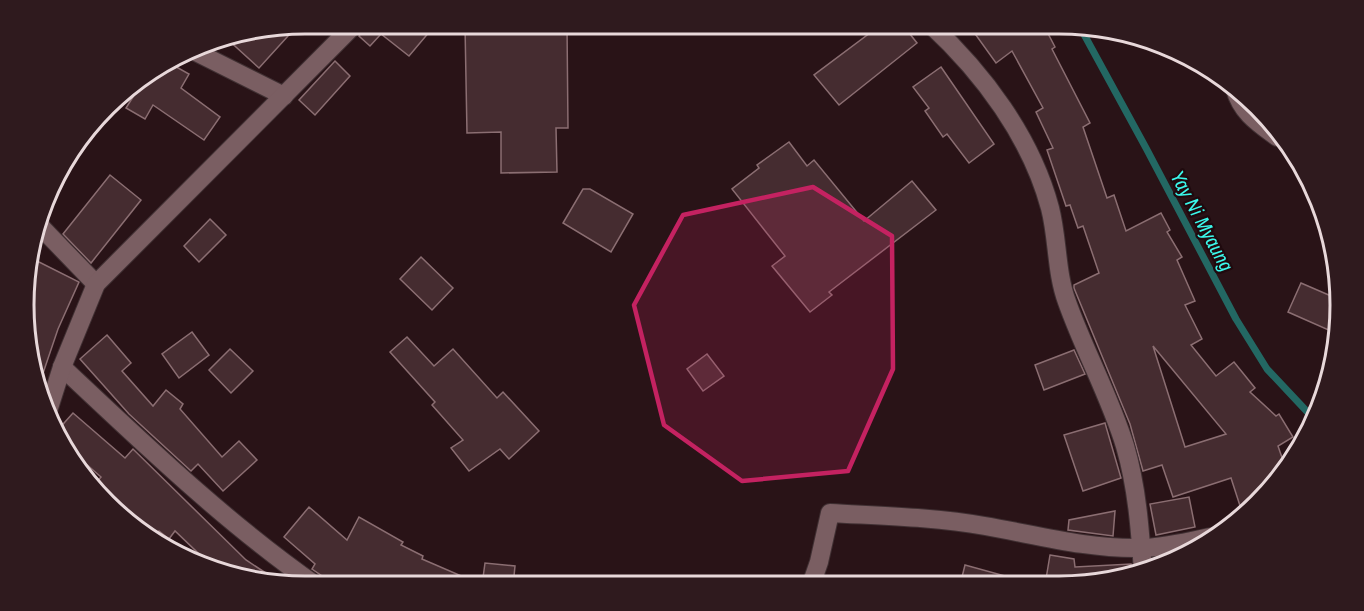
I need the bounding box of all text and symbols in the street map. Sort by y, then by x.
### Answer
water label: Yay Ni Myaung [1165,166,1240,276]

